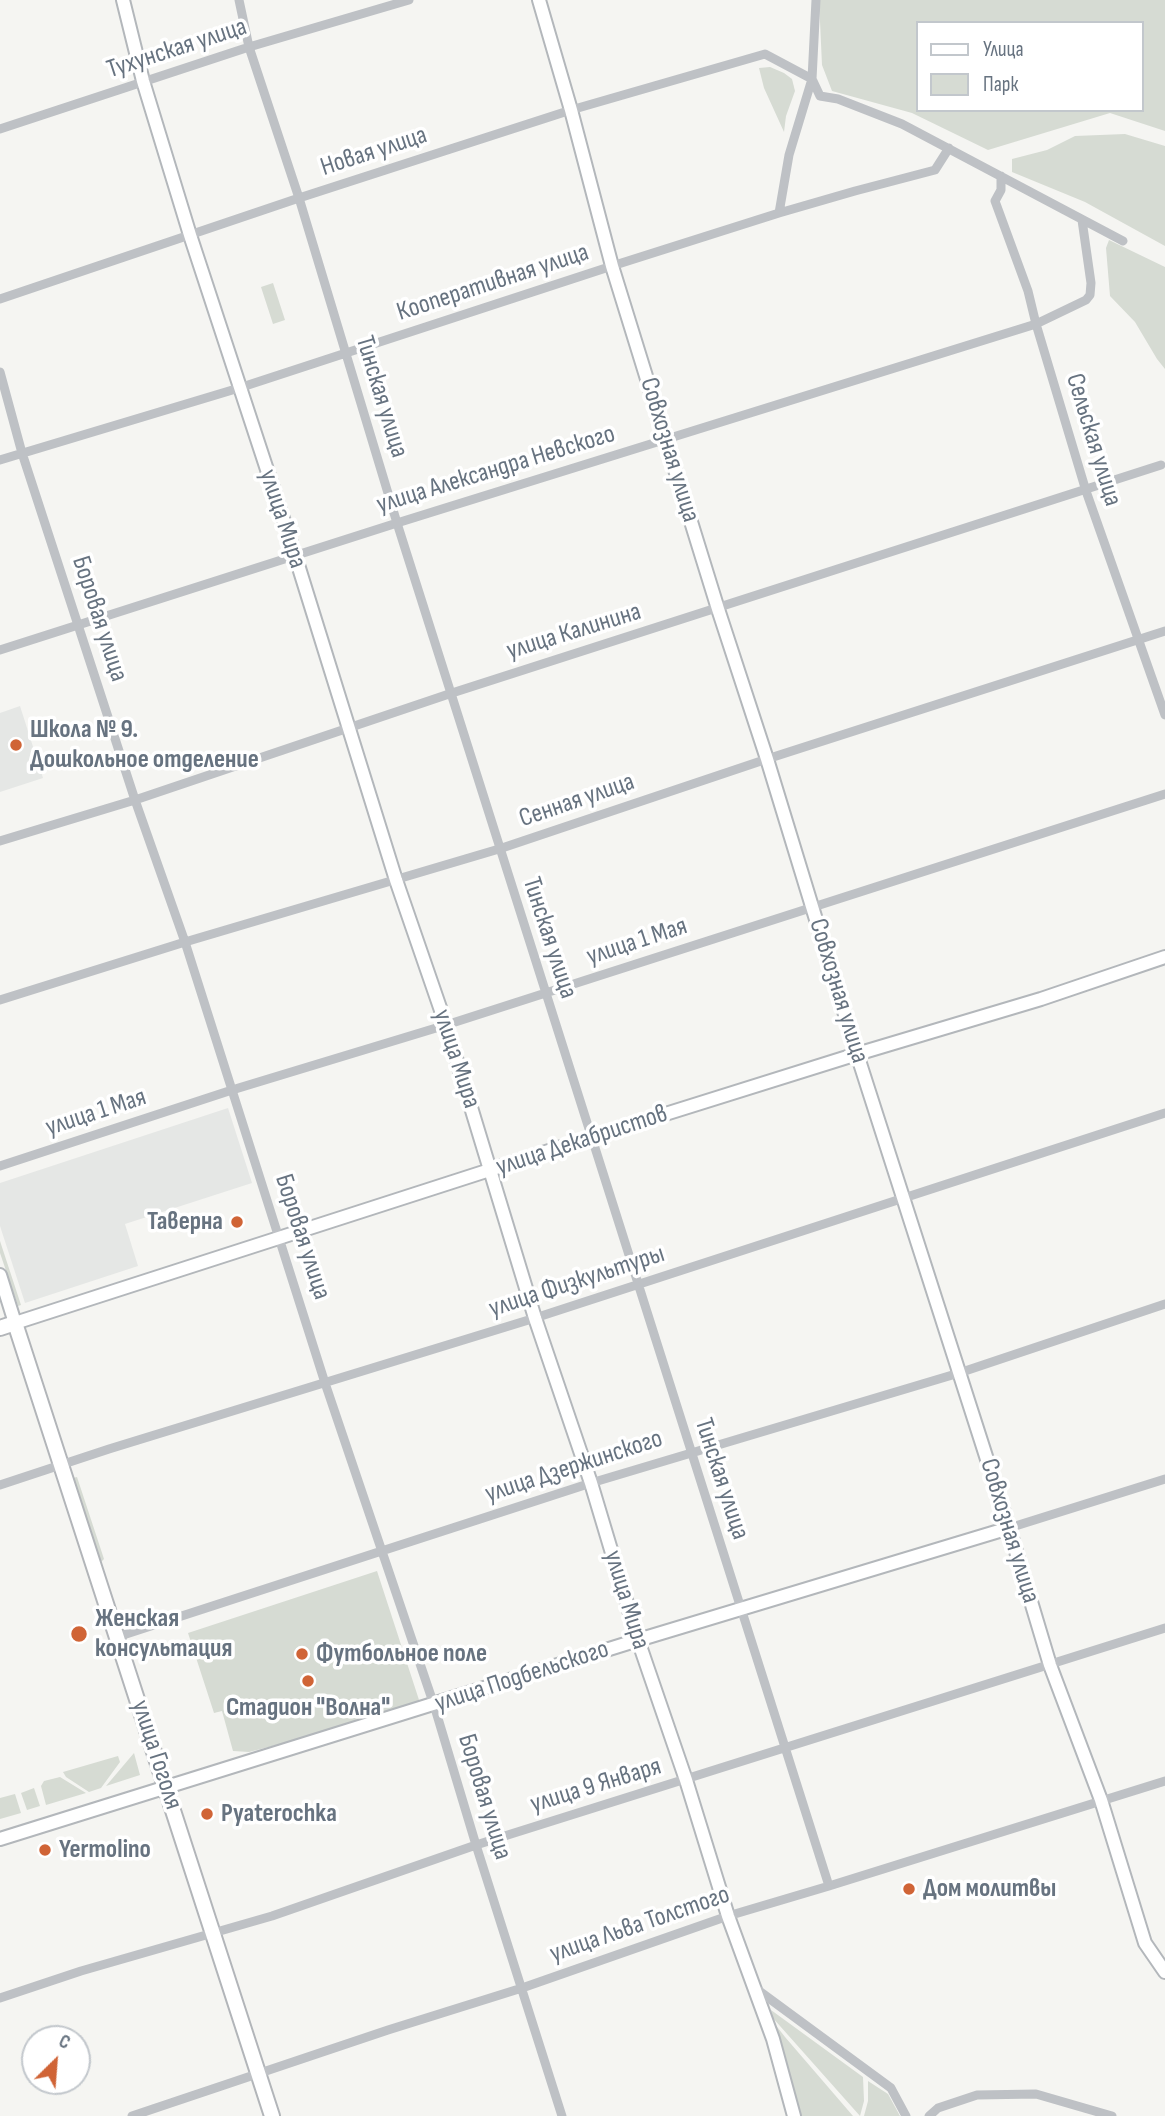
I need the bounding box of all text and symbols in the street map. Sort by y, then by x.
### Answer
street label: Тухунская улица [103,12,251,86]
legend [916,21,1144,112]
text: Улица [983,37,1024,62]
text: Парк [983,72,1018,97]
street label: Новая улица [317,120,431,184]
street label: Кооперативная улица [393,237,593,329]
street label: Тинская улица [348,332,414,462]
street label: Сельская улица [1058,370,1128,510]
street label: Совхозная улица [632,374,706,526]
street label: улица Александра Невского [373,419,619,521]
street label: улица Мира [251,466,313,572]
street label: Боровая улица [64,553,134,685]
street label: улица Калинина [503,597,645,667]
place label: Школа № 9. Дошкольное отделение [30,714,259,776]
marker: Школа № 9. Дошкольное отделение [8,737,24,753]
street label: Сенная улица [515,767,639,835]
street label: Тинская улица [515,873,583,1003]
street label: улица 1 Мая [583,911,691,973]
street label: Совхозная улица [801,915,875,1067]
street label: улица Мира [425,1006,487,1112]
street label: улица 1 Мая [42,1082,150,1144]
street label: улица Декабристов [492,1099,672,1183]
street label: Боровая улица [267,1171,337,1303]
place label: Таверна [147,1206,223,1238]
marker: Таверна [229,1214,245,1230]
street label: улица Физкультуры [485,1239,669,1325]
street label: Тинская улица [687,1414,755,1544]
street label: улица Дзержинского [481,1424,667,1510]
street label: Совхозная улица [972,1455,1046,1607]
street label: улица Мира [596,1547,656,1653]
place label: Женская консультация [95,1603,232,1664]
marker: Женская консультация [69,1624,89,1644]
street label: улица Подбельского [431,1634,613,1720]
place label: Футбольное поле [316,1638,487,1670]
marker: Футбольное поле [294,1646,310,1662]
marker: Стадион "Волна" [300,1673,316,1689]
place label: Стадион "Волна" [226,1692,390,1724]
street label: улица Гоголя [124,1696,188,1814]
street label: Боровая улица [450,1730,518,1864]
street label: улица 9 Января [527,1751,665,1821]
place label: Pyaterochka [221,1798,337,1830]
marker: Pyaterochka [199,1806,215,1822]
place label: Yermolino [59,1834,151,1866]
marker: Yermolino [37,1842,53,1858]
place label: Дом молитвы [923,1873,1056,1905]
street label: улица Льва Толстого [546,1880,734,1970]
marker: Дом молитвы [901,1881,917,1897]
north arrow [21,2025,91,2095]
text: С [55,2030,74,2055]

